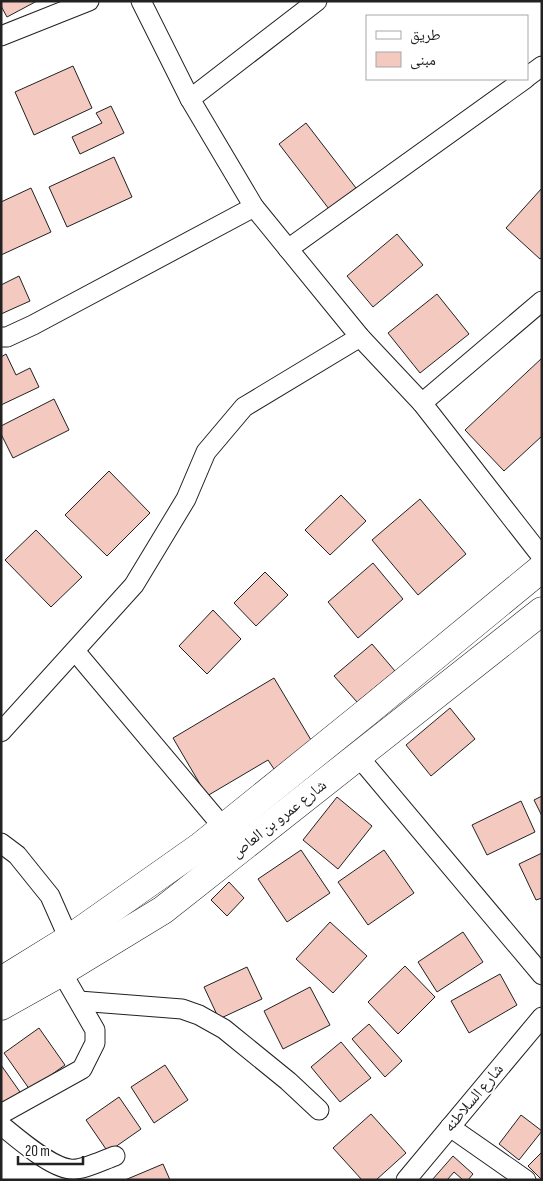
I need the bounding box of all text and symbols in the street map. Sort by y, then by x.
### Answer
legend [366,15,528,80]
text: طريق [410,26,441,45]
text: مبنى [410,51,436,70]
street label: شارع عمرو بن العاص [228,776,330,862]
street label: شارع السلاطنه [440,1060,508,1136]
scale bar [18,1134,82,1166]
text: 20 m [25,1142,50,1161]

